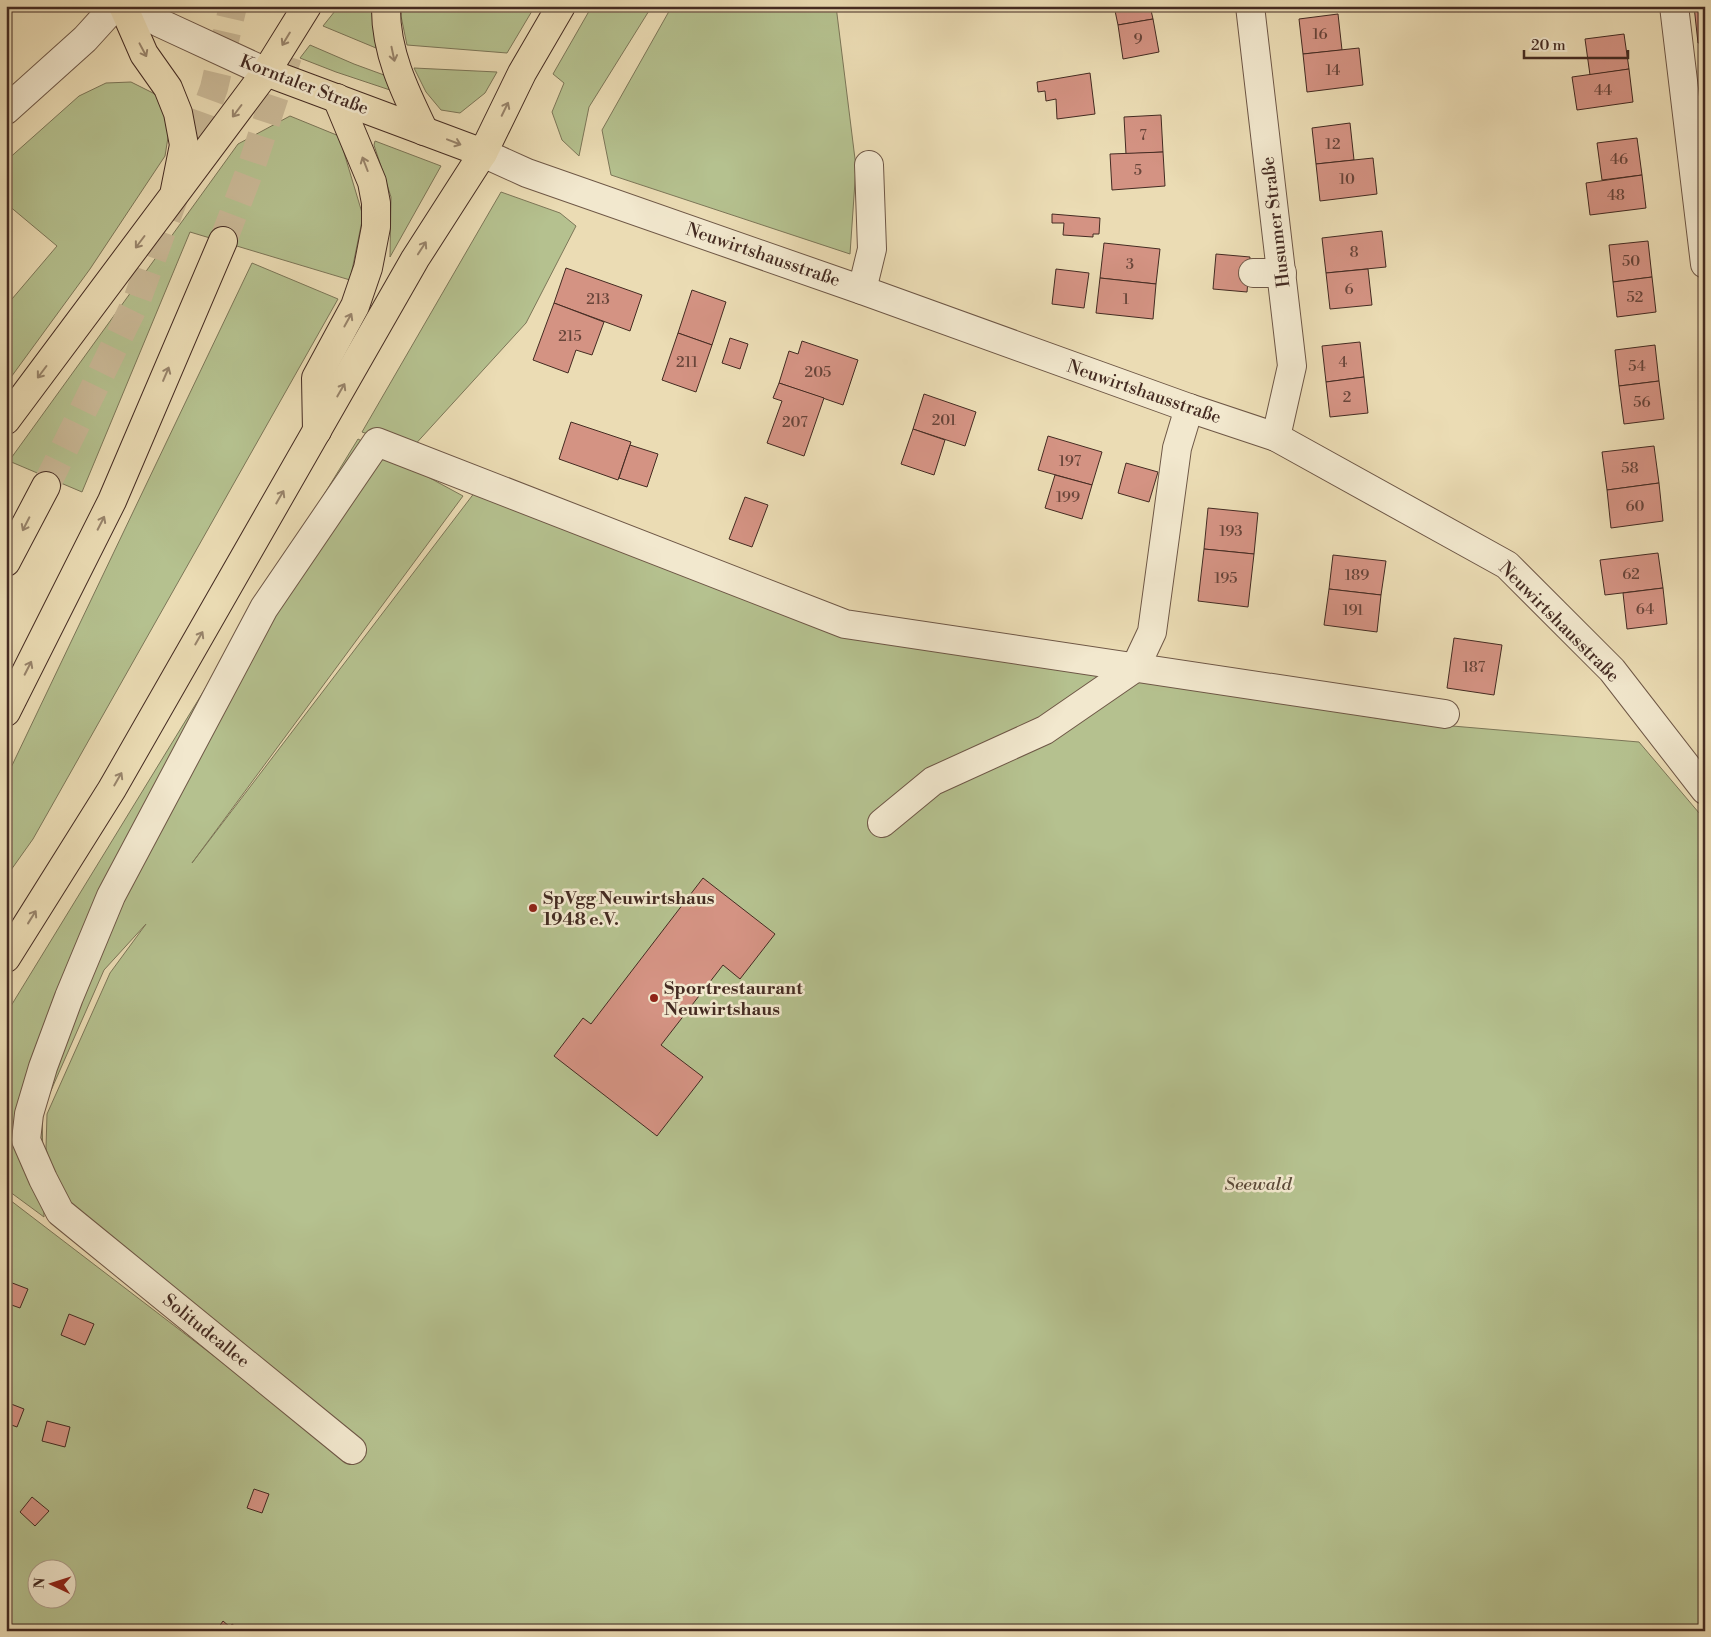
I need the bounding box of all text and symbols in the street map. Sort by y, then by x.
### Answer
house number: 16 [1312,25,1328,44]
scale bar [1524,28,1627,60]
house number: 9 [1133,30,1143,49]
one-way arrow [281,31,291,46]
text: 20 m [1531,36,1566,55]
one-way arrow [138,43,148,58]
one-way arrow [388,46,398,62]
street label: Korntaler Straße [236,50,372,120]
house number: 14 [1326,61,1340,80]
house number: 44 [1594,81,1612,100]
one-way arrow [500,102,510,117]
one-way arrow [232,104,242,118]
house number: 7 [1139,126,1147,145]
house number: 12 [1325,135,1341,154]
one-way arrow [445,138,461,147]
house number: 46 [1610,150,1628,169]
street label: Husumer Straße [1257,155,1295,289]
one-way arrow [360,156,369,172]
house number: 5 [1134,161,1142,180]
house number: 10 [1339,170,1355,189]
house number: 48 [1607,186,1625,205]
street label: Neuwirtshausstraße [683,218,843,292]
one-way arrow [134,235,145,248]
one-way arrow [417,242,427,256]
house number: 8 [1349,243,1359,262]
house number: 50 [1622,252,1640,271]
house number: 3 [1126,255,1134,274]
house number: 6 [1344,280,1354,299]
house number: 52 [1627,288,1643,307]
house number: 213 [586,290,610,309]
house number: 1 [1123,290,1130,309]
one-way arrow [343,313,353,327]
house number: 215 [558,327,582,346]
house number: 211 [676,353,699,372]
house number: 4 [1339,353,1348,372]
street label: Neuwirtshausstraße [1064,355,1224,429]
house number: 54 [1628,357,1646,376]
house number: 205 [805,363,831,382]
one-way arrow [37,365,48,378]
one-way arrow [162,367,171,382]
one-way arrow [336,382,346,397]
house number: 2 [1343,388,1351,407]
house number: 56 [1633,393,1651,412]
house number: 201 [932,411,957,430]
house number: 207 [782,413,808,432]
house number: 197 [1059,452,1082,471]
house number: 58 [1621,459,1639,478]
house number: 199 [1056,488,1080,507]
one-way arrow [275,491,285,505]
house number: 60 [1625,497,1645,516]
one-way arrow [21,516,30,531]
one-way arrow [97,516,106,531]
house number: 193 [1219,522,1243,541]
street label: Neuwirtshausstraße [1494,557,1624,687]
house number: 62 [1622,565,1640,584]
house number: 189 [1345,566,1369,585]
house number: 195 [1214,569,1238,588]
house number: 64 [1636,600,1654,619]
house number: 191 [1342,601,1364,620]
one-way arrow [194,632,204,646]
house number: 187 [1463,658,1486,677]
one-way arrow [24,661,33,676]
one-way arrow [113,773,123,787]
place label: SpVgg Neuwirtshaus 1948 e.V. [543,887,715,931]
marker: SpVgg Neuwirtshaus 1948 e.V. [527,902,539,914]
one-way arrow [27,911,37,925]
place label: Sportrestaurant Neuwirtshaus [664,977,803,1021]
marker: Sportrestaurant Neuwirtshaus [648,992,660,1004]
park label: Seewald [1225,1173,1292,1196]
street label: Solitudeallee [158,1289,254,1373]
north arrow [28,1560,78,1610]
text: N [31,1577,49,1589]

